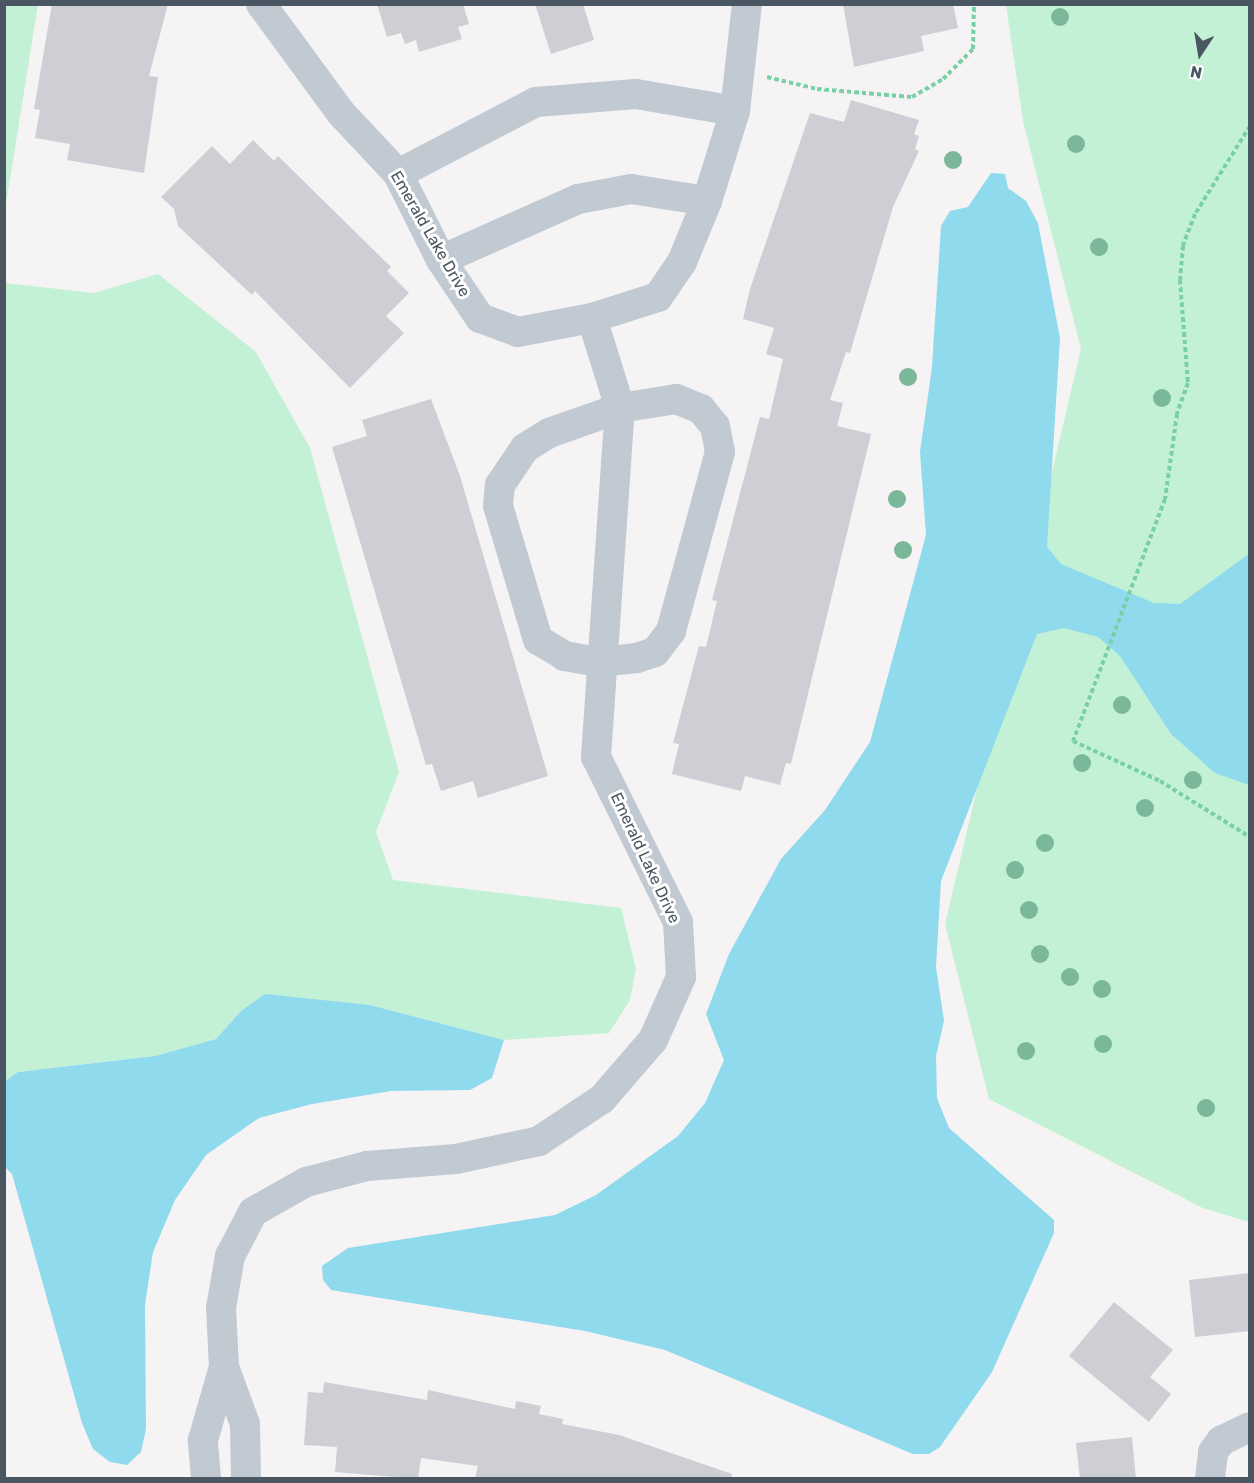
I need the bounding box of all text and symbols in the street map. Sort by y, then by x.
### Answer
north arrow [1170,24,1230,84]
text: N [1189,62,1204,83]
street label: Emerald Lake Drive [386,168,474,300]
street label: Emerald Lake Drive [606,790,684,926]

